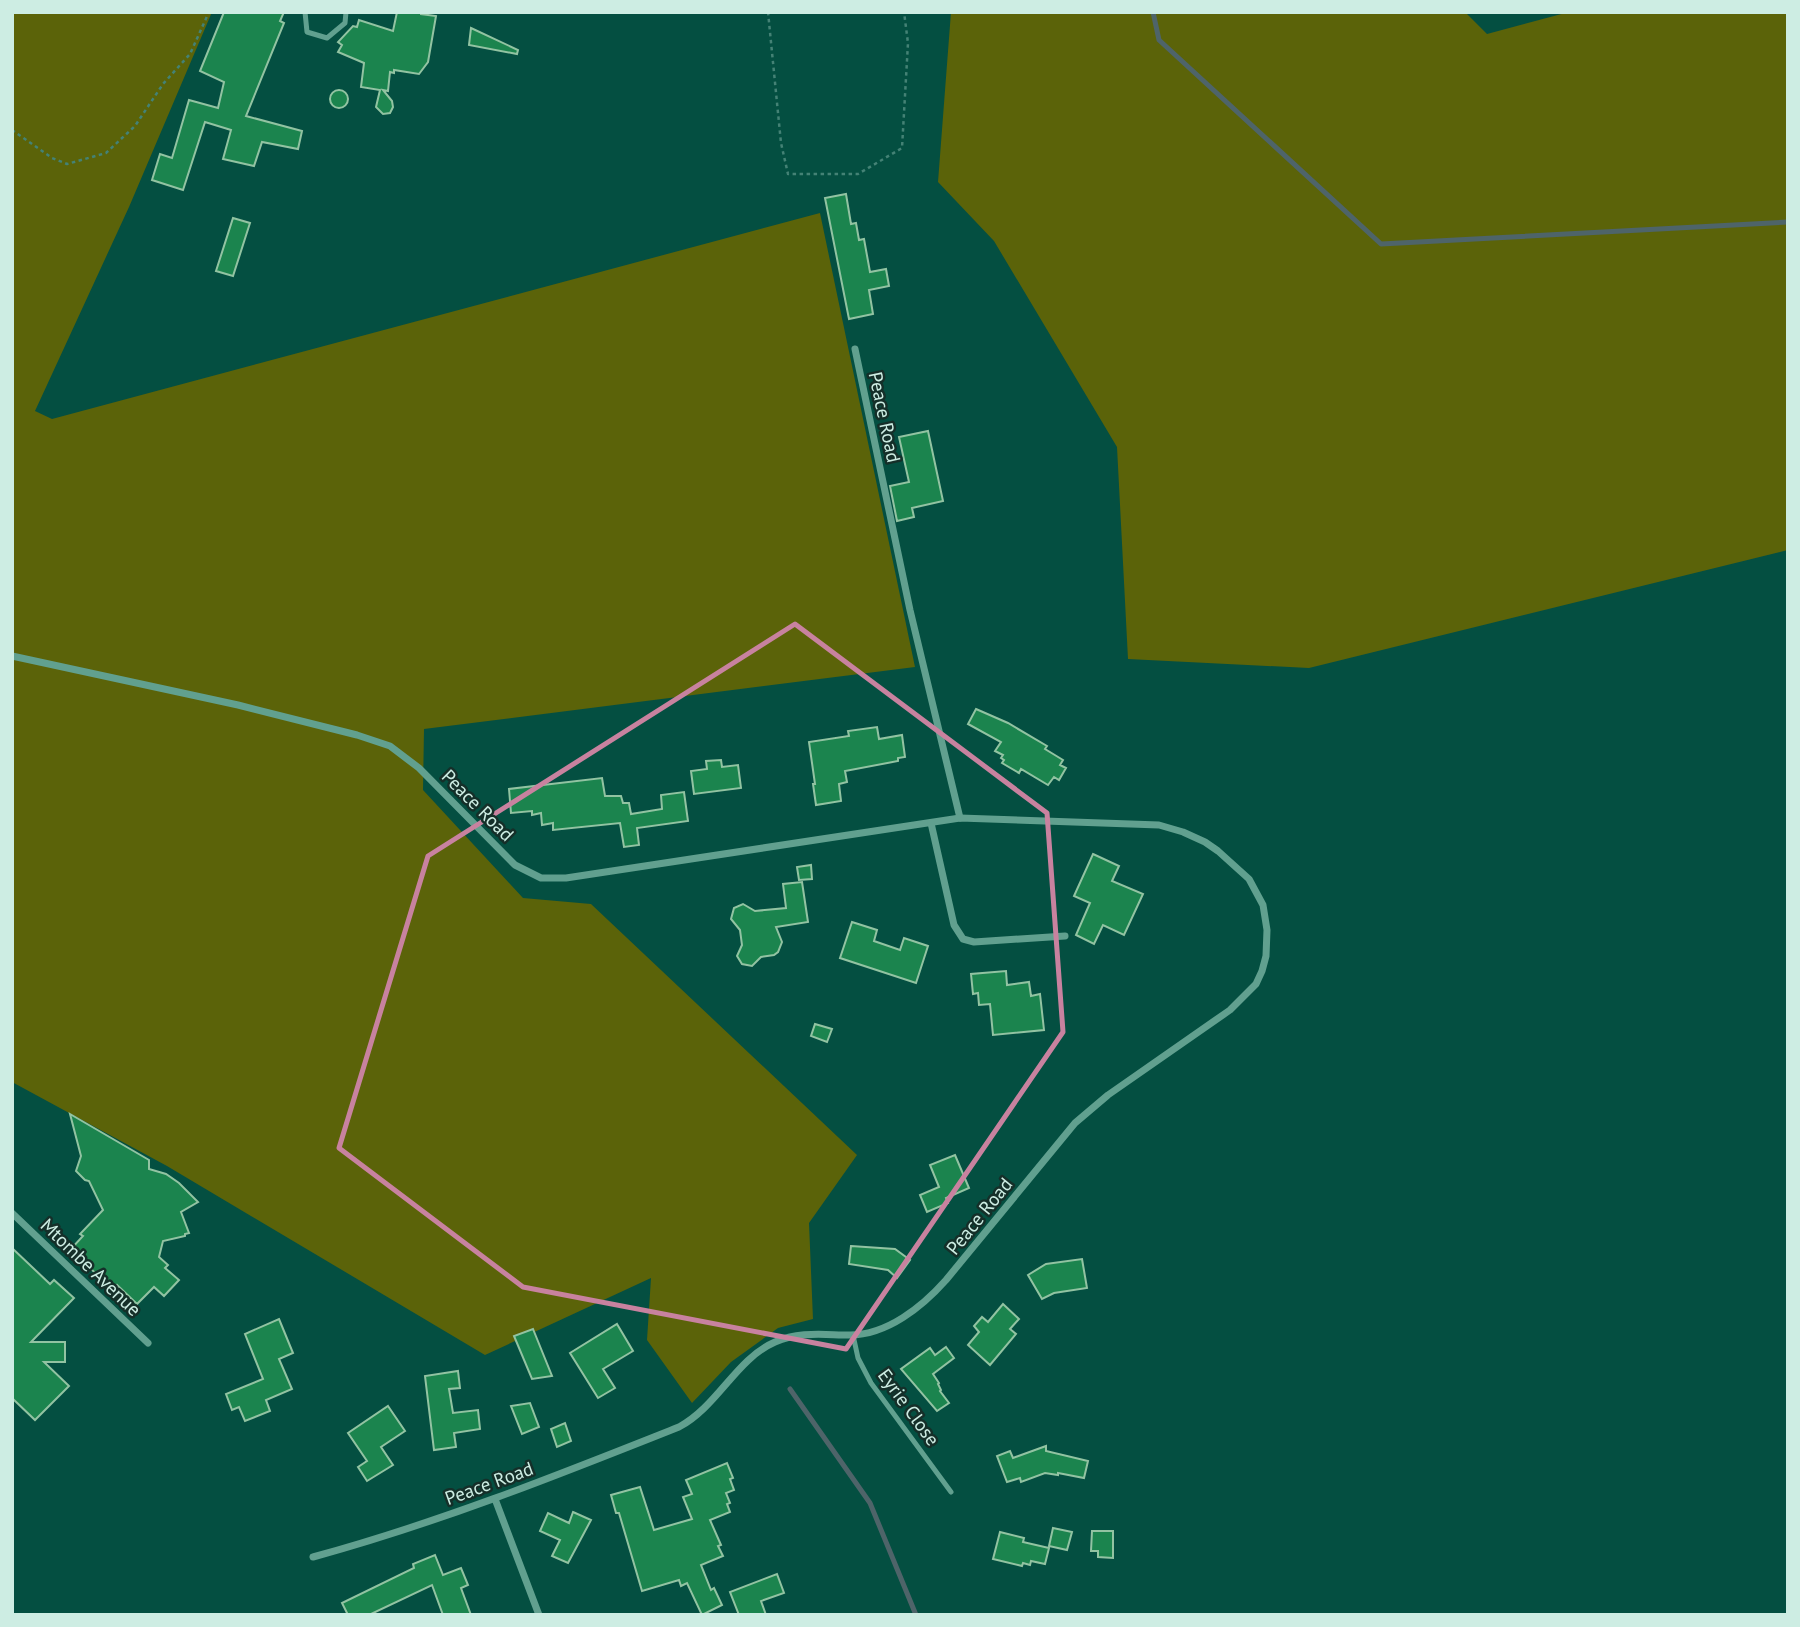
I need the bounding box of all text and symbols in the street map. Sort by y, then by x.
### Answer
street label: Peace Road [864,369,906,465]
street label: Peace Road [437,764,519,846]
street label: Peace Road [941,1173,1017,1259]
street label: Mtombe Avenue [36,1213,146,1321]
street label: Eyrie Close [873,1364,945,1450]
street label: Peace Road [442,1456,536,1510]

